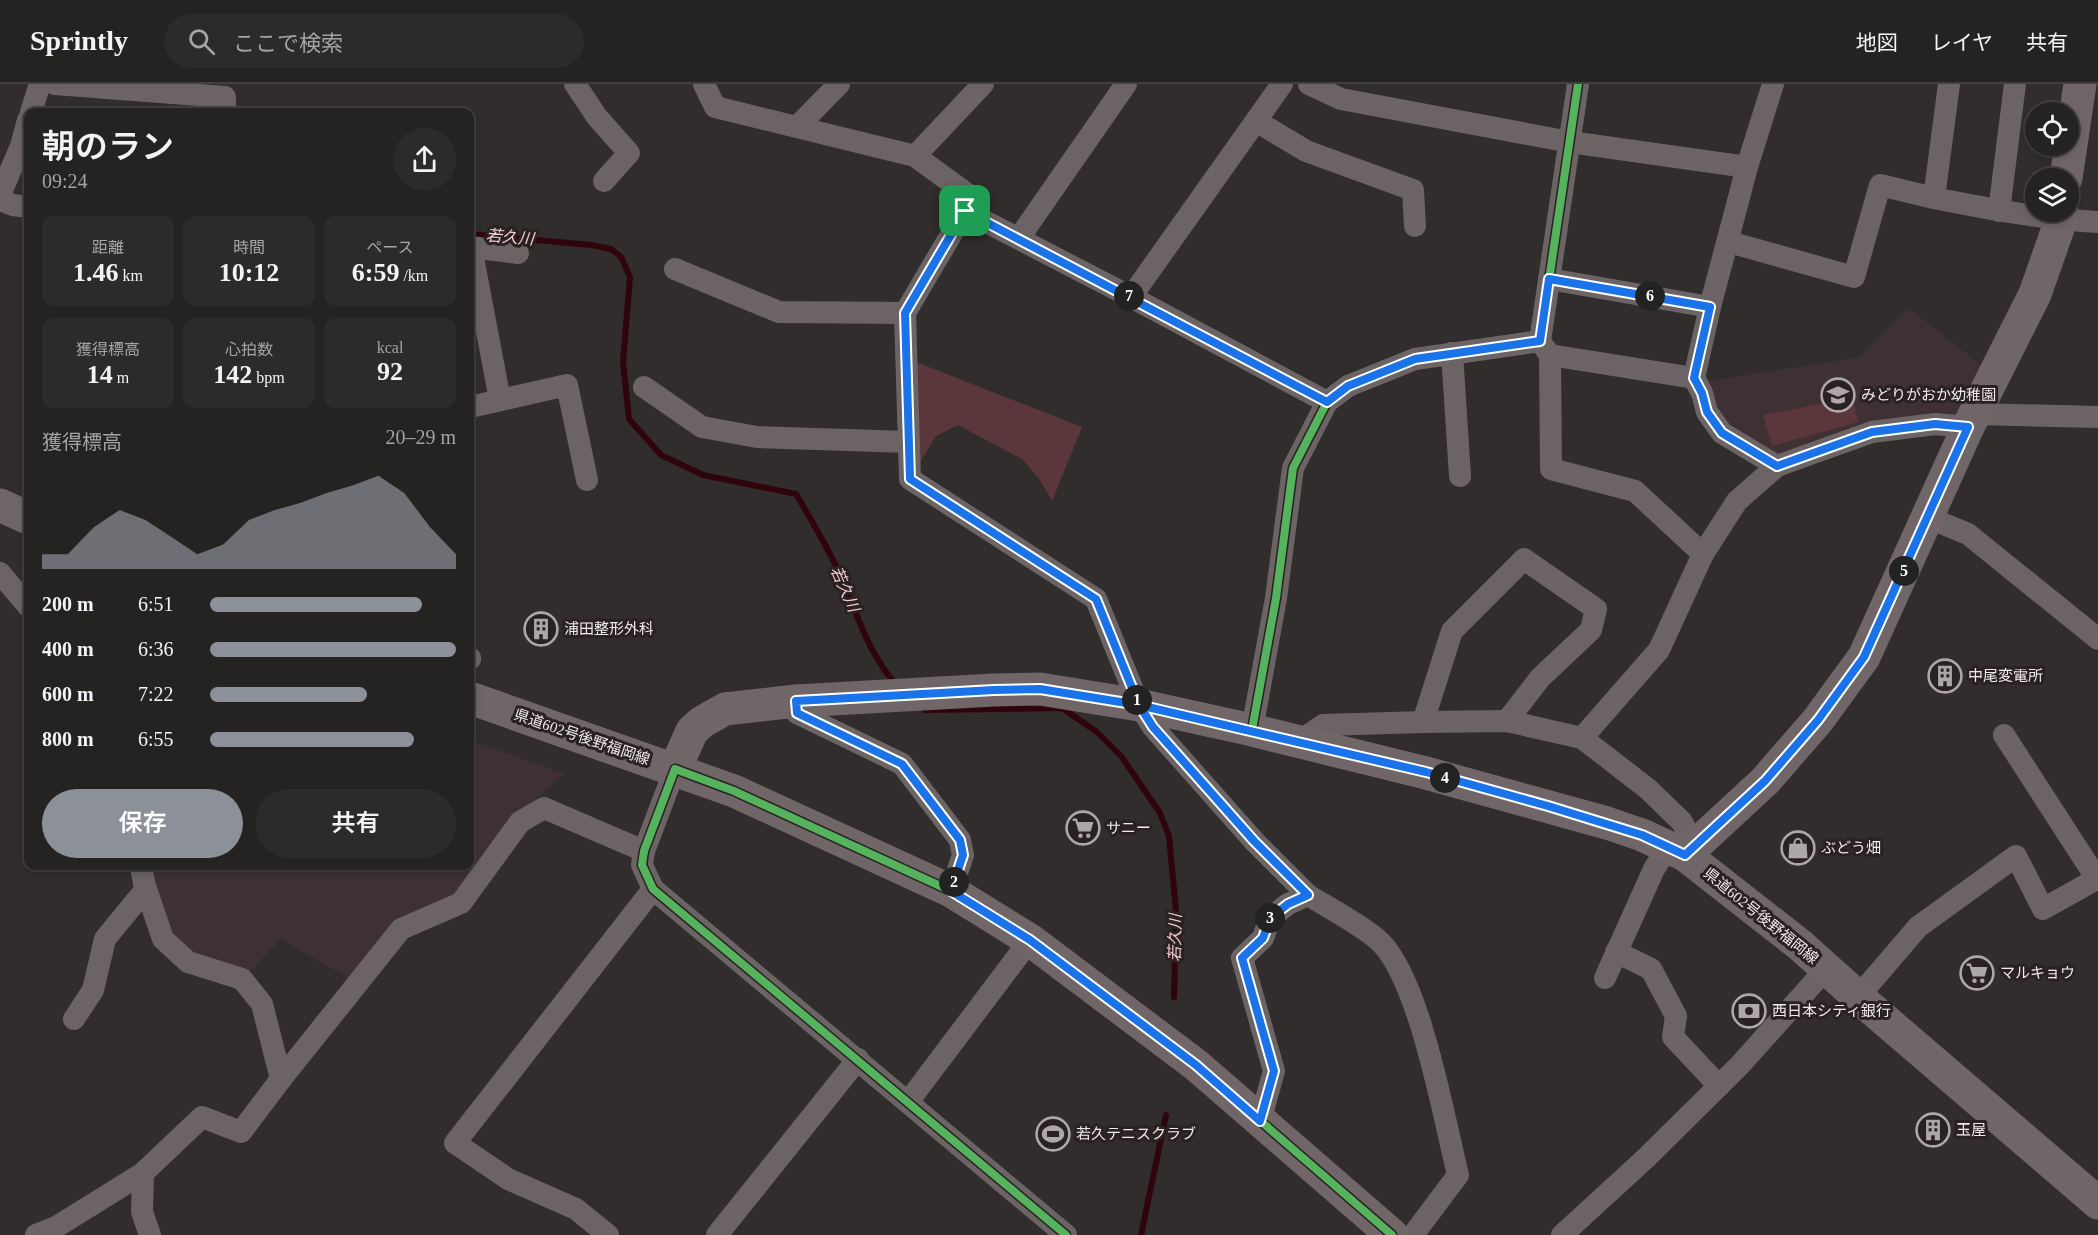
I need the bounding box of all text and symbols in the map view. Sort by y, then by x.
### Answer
search box [164,14,584,68]
text: Sprintly [30,25,128,56]
icon: search [185,25,218,58]
text: ここで検索 [233,31,343,56]
text: 地図 [1856,31,1898,55]
text: レイヤ [1931,31,1993,55]
text: 共有 [2026,31,2068,55]
map controls [2025,102,2079,222]
button: locate [2025,102,2079,156]
button: share [393,128,456,191]
text: 朝のラン [42,129,174,165]
button: layers [2025,168,2079,222]
text: 09:24 [42,170,88,192]
pin [939,185,990,236]
icon: arrive [948,194,981,227]
water label: 若久川 [485,226,537,248]
text: 距離 [92,239,124,256]
text: 時間 [233,239,265,256]
text: ペース [366,239,414,256]
text: 1.46 [73,258,119,287]
text: 10:12 [219,258,279,287]
text: 6:59 [352,258,399,287]
text: km [119,267,143,284]
text: /km [399,267,428,284]
pin: 7 [1114,281,1144,311]
pin: 6 [1635,281,1665,311]
text: 7 [1125,287,1133,304]
text: 6 [1646,287,1654,304]
text: kcal [377,339,403,356]
text: 獲得標高 [76,341,140,358]
text: 心拍数 [225,341,273,358]
text: 92 [377,357,403,386]
text: 14 [87,360,113,389]
text: 142 [213,360,252,389]
text: m [113,369,129,386]
text: bpm [252,369,285,386]
school or university icon: みどりがおか幼稚園 [1820,377,1856,413]
place label: みどりがおか幼稚園 [1861,387,1996,403]
text: 20–29 m [385,426,456,448]
text: 獲得標高 [42,431,122,453]
pin: 5 [1889,556,1919,586]
text: 5 [1900,562,1908,579]
water label: 若久川 [827,564,863,616]
text: 200 m [42,593,94,615]
text: 6:51 [138,593,174,615]
building icon: 浦田整形外科 [523,611,559,647]
place label: 浦田整形外科 [564,620,654,637]
text: 400 m [42,638,94,660]
text: 6:36 [138,638,174,660]
building icon: 中尾変電所 [1927,658,1963,694]
place label: 中尾変電所 [1968,668,2043,684]
text: 600 m [42,683,94,705]
text: 7:22 [138,683,174,705]
pin: 1 [1122,685,1152,715]
text: 1 [1133,691,1141,708]
street label: 県道602号後野福岡線 [512,706,652,768]
text: 800 m [42,728,94,750]
text: 6:55 [138,728,174,750]
pin: 4 [1430,763,1460,793]
text: 4 [1441,769,1449,786]
button: 保存 [42,789,243,858]
button: 共有 [255,789,456,858]
supermarket icon: サニー [1065,810,1101,846]
place label: サニー [1106,820,1151,836]
shop icon: ぶどう畑 [1780,830,1816,866]
place label: ぶどう畑 [1821,840,1881,856]
street label: 県道602号後野福岡線 [1701,865,1821,967]
pin: 2 [939,867,969,897]
text: 2 [950,873,958,890]
pin: 3 [1255,903,1285,933]
text: 3 [1266,909,1274,926]
water label: 若久川 [1166,912,1184,962]
supermarket icon: マルキョウ [1959,955,1995,991]
place label: マルキョウ [2000,965,2075,981]
bank icon: 西日本シティ銀行 [1731,993,1767,1029]
place label: 西日本シティ銀行 [1772,1003,1891,1019]
building icon: 玉屋 [1915,1112,1951,1148]
sports icon: 若久テニスクラブ [1035,1116,1071,1152]
place label: 玉屋 [1956,1122,1986,1138]
place label: 若久テニスクラブ [1076,1126,1196,1142]

